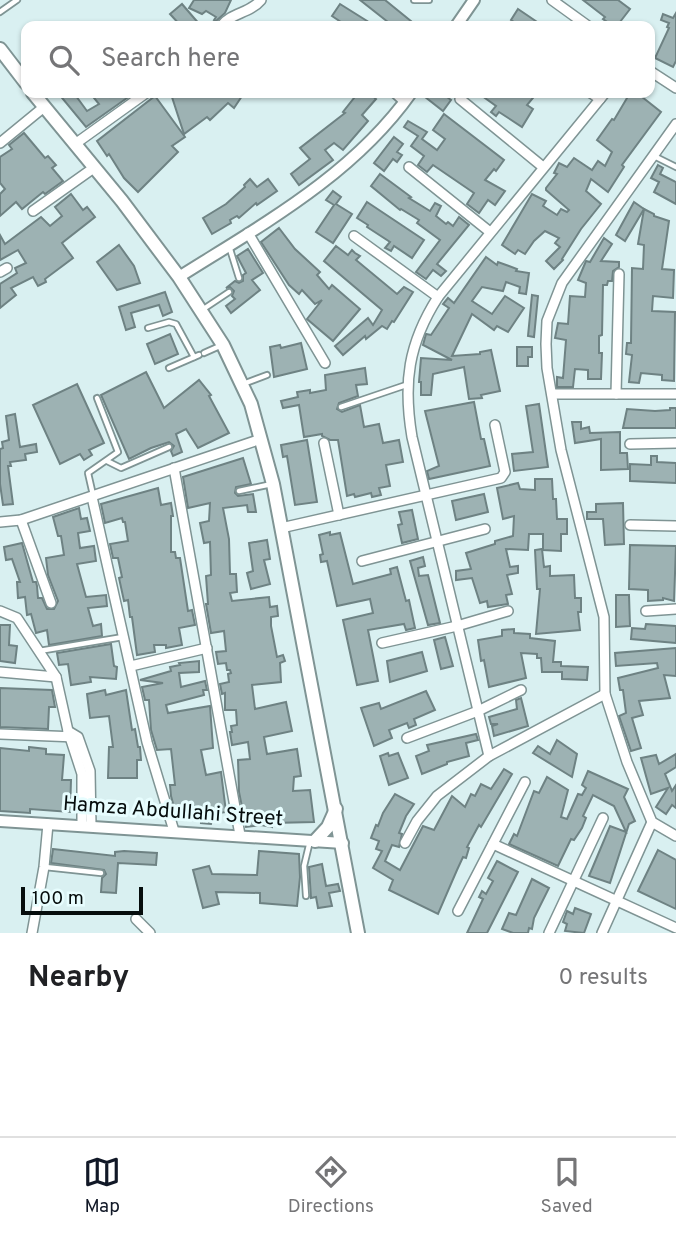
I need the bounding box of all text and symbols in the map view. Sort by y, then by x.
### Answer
search box [21,21,655,98]
icon: search [45,41,83,79]
text: Search here [101,43,240,76]
street label: Hamza Abdullahi Street [62,791,284,833]
scale bar [21,884,144,916]
text: 100 m [32,887,84,911]
text: Nearby [28,960,129,997]
text: 0 results [559,964,648,993]
tab: Map [83,1153,121,1219]
tab: Directions [288,1153,374,1219]
tab: Saved [541,1153,593,1219]

